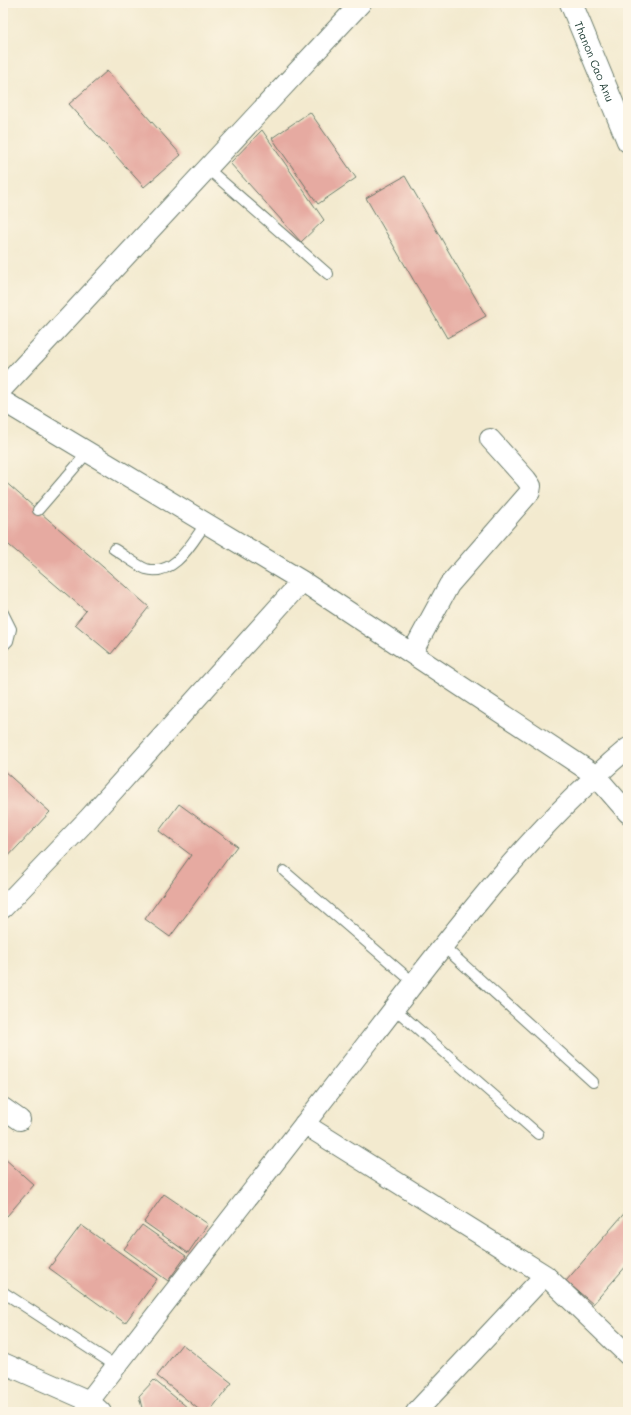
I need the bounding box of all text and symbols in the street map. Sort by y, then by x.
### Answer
street label: Thanon Cao Anu [572,19,618,104]

